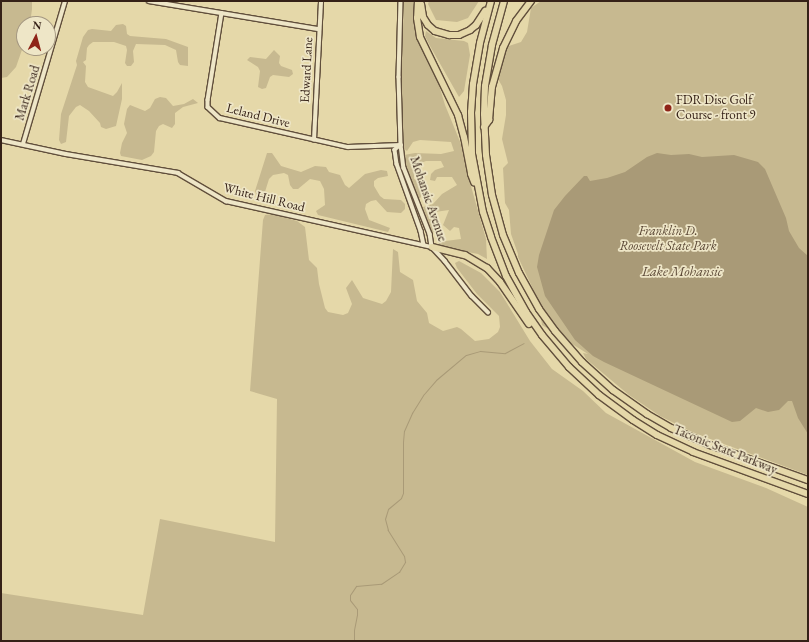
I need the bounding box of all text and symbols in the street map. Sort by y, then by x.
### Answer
north arrow [16,16,56,56]
text: N [32,18,42,32]
street label: Edward Lane [297,37,317,103]
street label: Mark Road [12,64,44,122]
place label: FDR Disc Golf Course - front 9 [676,93,756,124]
street label: Leland Drive [225,101,291,131]
marker: FDR Disc Golf Course - front 9 [663,103,673,113]
street label: Mohansic Avenue [406,154,450,244]
street label: White Hill Road [222,180,306,216]
park label: Franklin D. Roosevelt State Park [619,224,717,255]
water label: Lake Mohansic [642,263,722,279]
street label: Taconic State Parkway [671,422,779,478]

